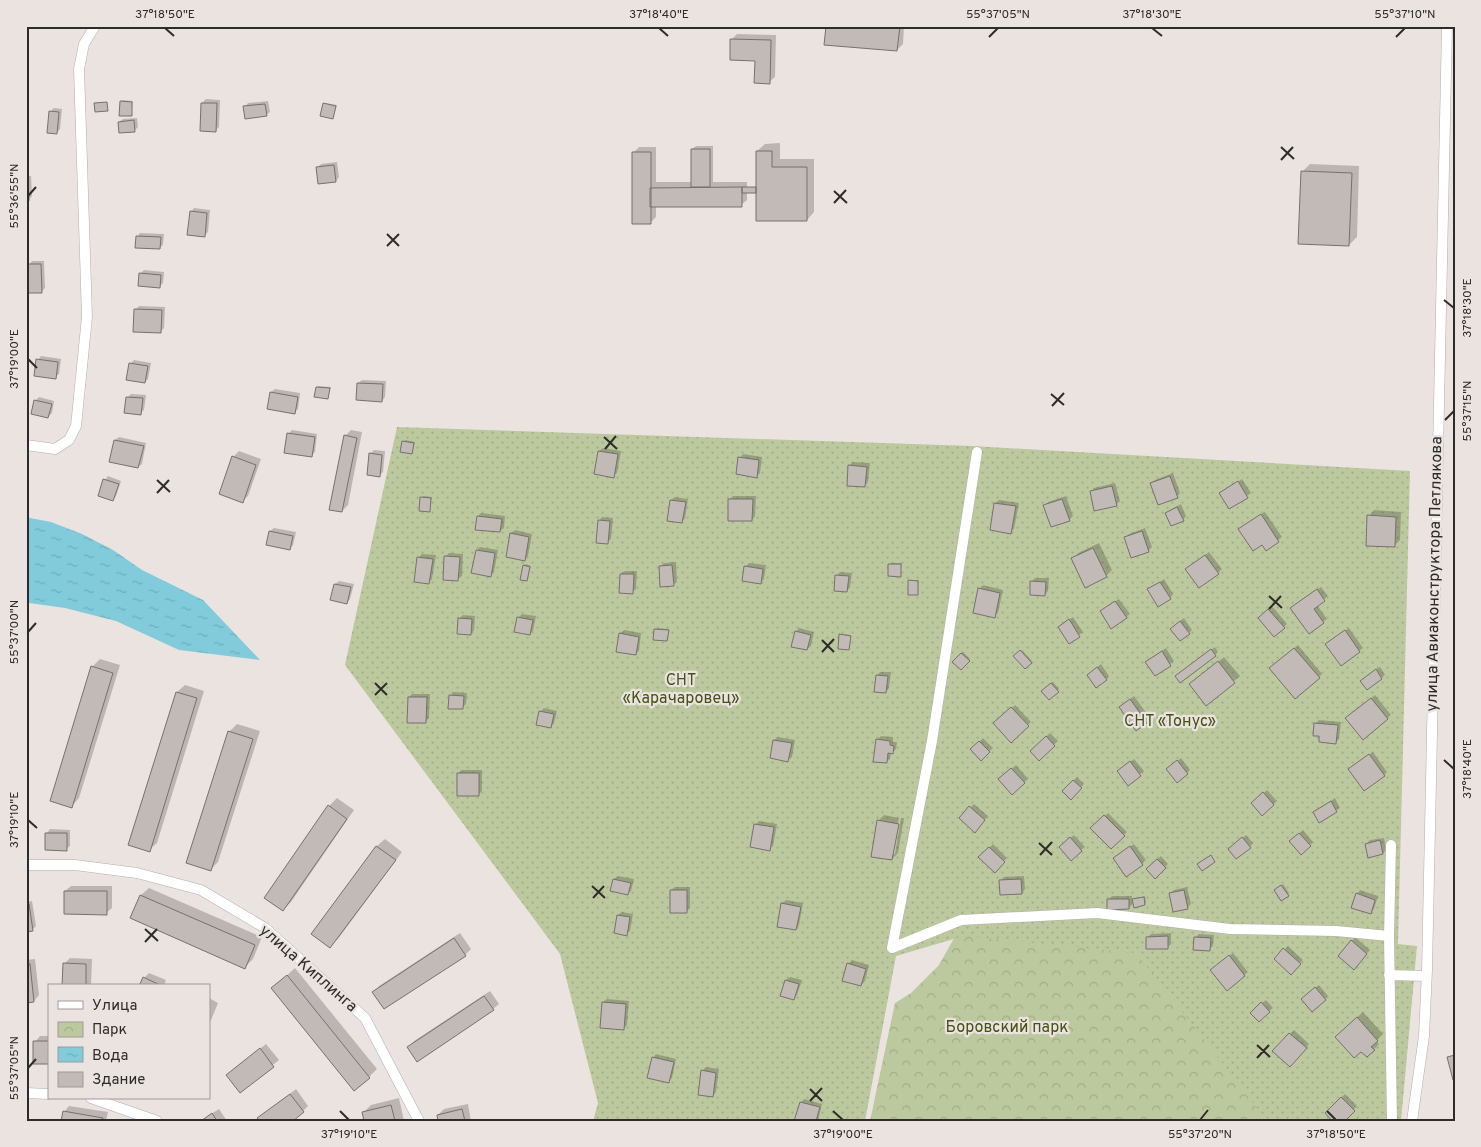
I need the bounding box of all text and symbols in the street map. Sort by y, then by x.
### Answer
text: 37°18'50"E [135,7,195,23]
text: 37°18'40"E [629,7,689,23]
text: 55°37'05"N [966,7,1030,23]
text: 37°18'30"E [1122,7,1182,23]
text: 55°37'10"N [1374,7,1436,23]
text: 55°36'55"N [7,163,23,229]
text: 37°18'30"E [1460,278,1476,338]
text: 37°19'00"E [7,329,23,389]
text: 55°37'15"N [1460,380,1476,442]
street label: улица Авиаконструктора Петлякова [1423,436,1447,712]
text: 55°37'00"N [7,600,23,664]
park label: СНТ «Карачаровец» [623,671,739,709]
park label: СНТ «Тонус» [1124,712,1216,732]
text: 37°18'40"E [1460,739,1476,799]
text: 37°19'10"E [7,792,23,848]
street label: улица Киплинга [255,921,361,1017]
legend [48,984,210,1100]
text: Улица [92,997,137,1016]
park label: Боровский парк [946,1018,1068,1038]
text: Парк [92,1021,127,1040]
text: 55°37'05"N [7,1036,23,1100]
text: Вода [92,1047,128,1066]
text: Здание [92,1071,145,1090]
text: 37°19'10"E [321,1127,377,1143]
text: 37°19'00"E [813,1127,873,1143]
text: 55°37'20"N [1168,1127,1232,1143]
text: 37°18'50"E [1306,1127,1366,1143]

